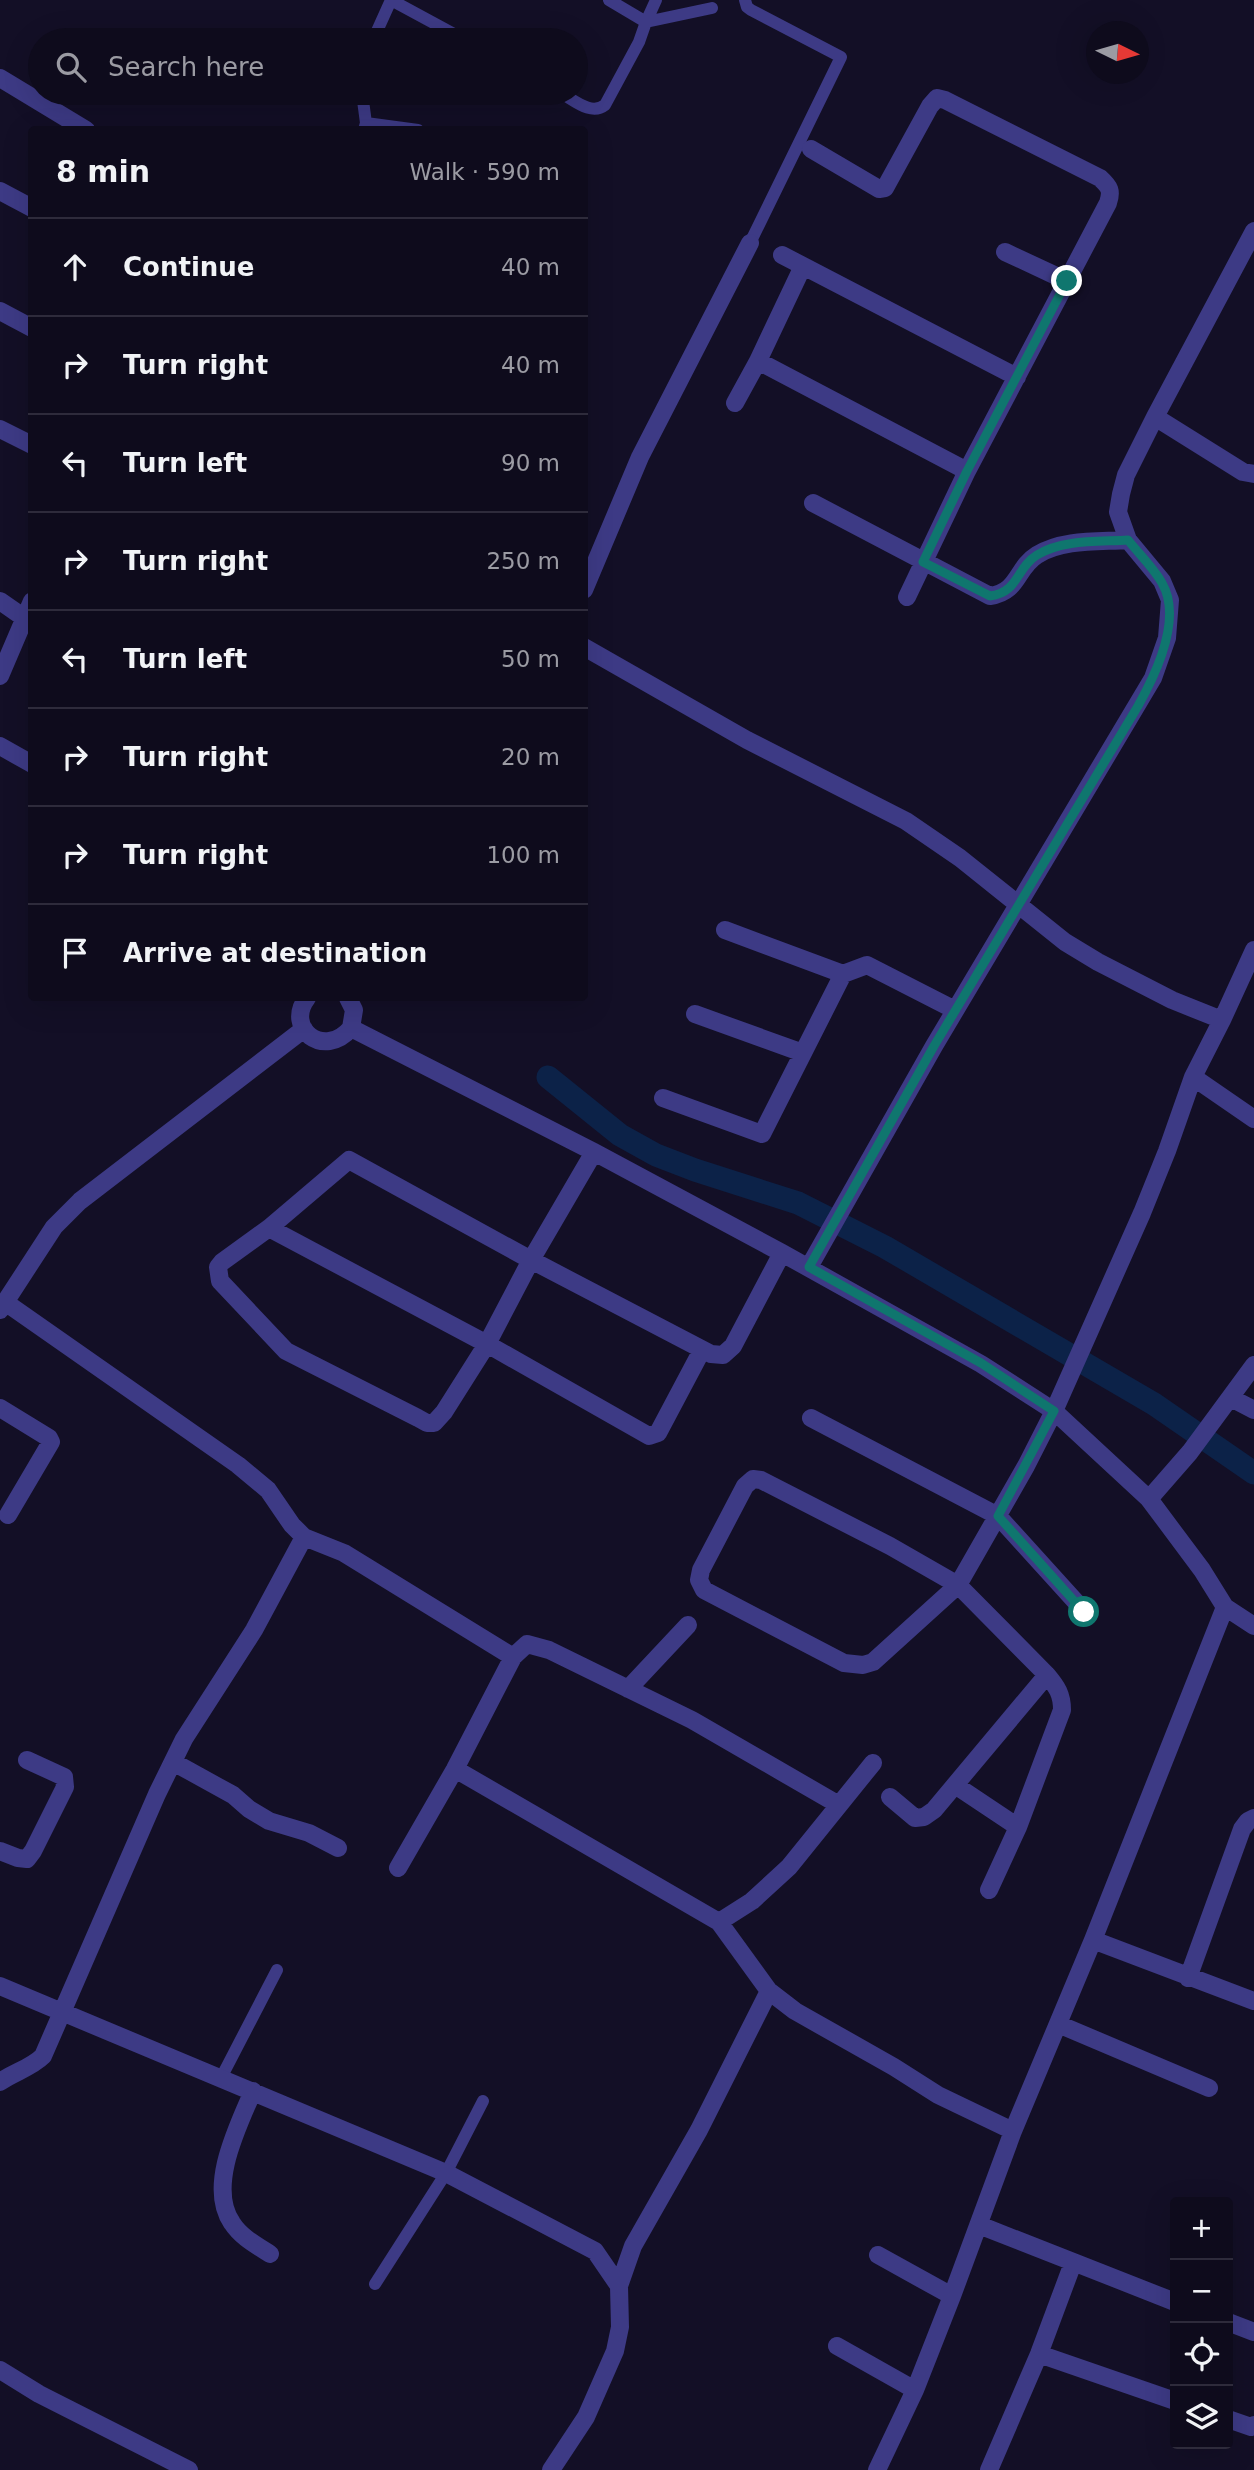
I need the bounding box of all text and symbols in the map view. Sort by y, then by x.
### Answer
north arrow [1086,21,1149,84]
search box [28,28,588,105]
icon: search [52,48,90,86]
text: Search here [108,52,264,82]
text: 8 min [56,154,150,189]
text: Walk · 590 m [409,159,560,185]
icon: ahead [56,248,94,286]
text: Continue [123,252,254,282]
text: 40 m [501,254,560,280]
route end [1051,265,1082,296]
icon: right [56,346,94,384]
text: Turn right [123,350,268,380]
text: 40 m [501,352,560,378]
icon: left [56,444,94,482]
text: Turn left [123,448,247,478]
text: 90 m [501,450,560,476]
icon: right [56,542,94,580]
text: Turn right [123,546,268,576]
text: 250 m [486,548,560,574]
icon: left [56,640,94,678]
text: Turn left [123,644,247,674]
text: 50 m [501,646,560,672]
icon: right [56,738,94,776]
text: Turn right [123,742,268,772]
text: 20 m [501,744,560,770]
icon: right [56,836,94,874]
text: Turn right [123,840,268,870]
text: 100 m [486,842,560,868]
icon: arrive [56,934,94,972]
text: Arrive at destination [123,938,427,968]
route start [1068,1596,1099,1627]
map controls [1170,2197,1233,2449]
button: + [1170,2197,1233,2260]
button: − [1170,2260,1233,2323]
button: locate [1170,2323,1233,2386]
button: layers [1170,2386,1233,2449]

